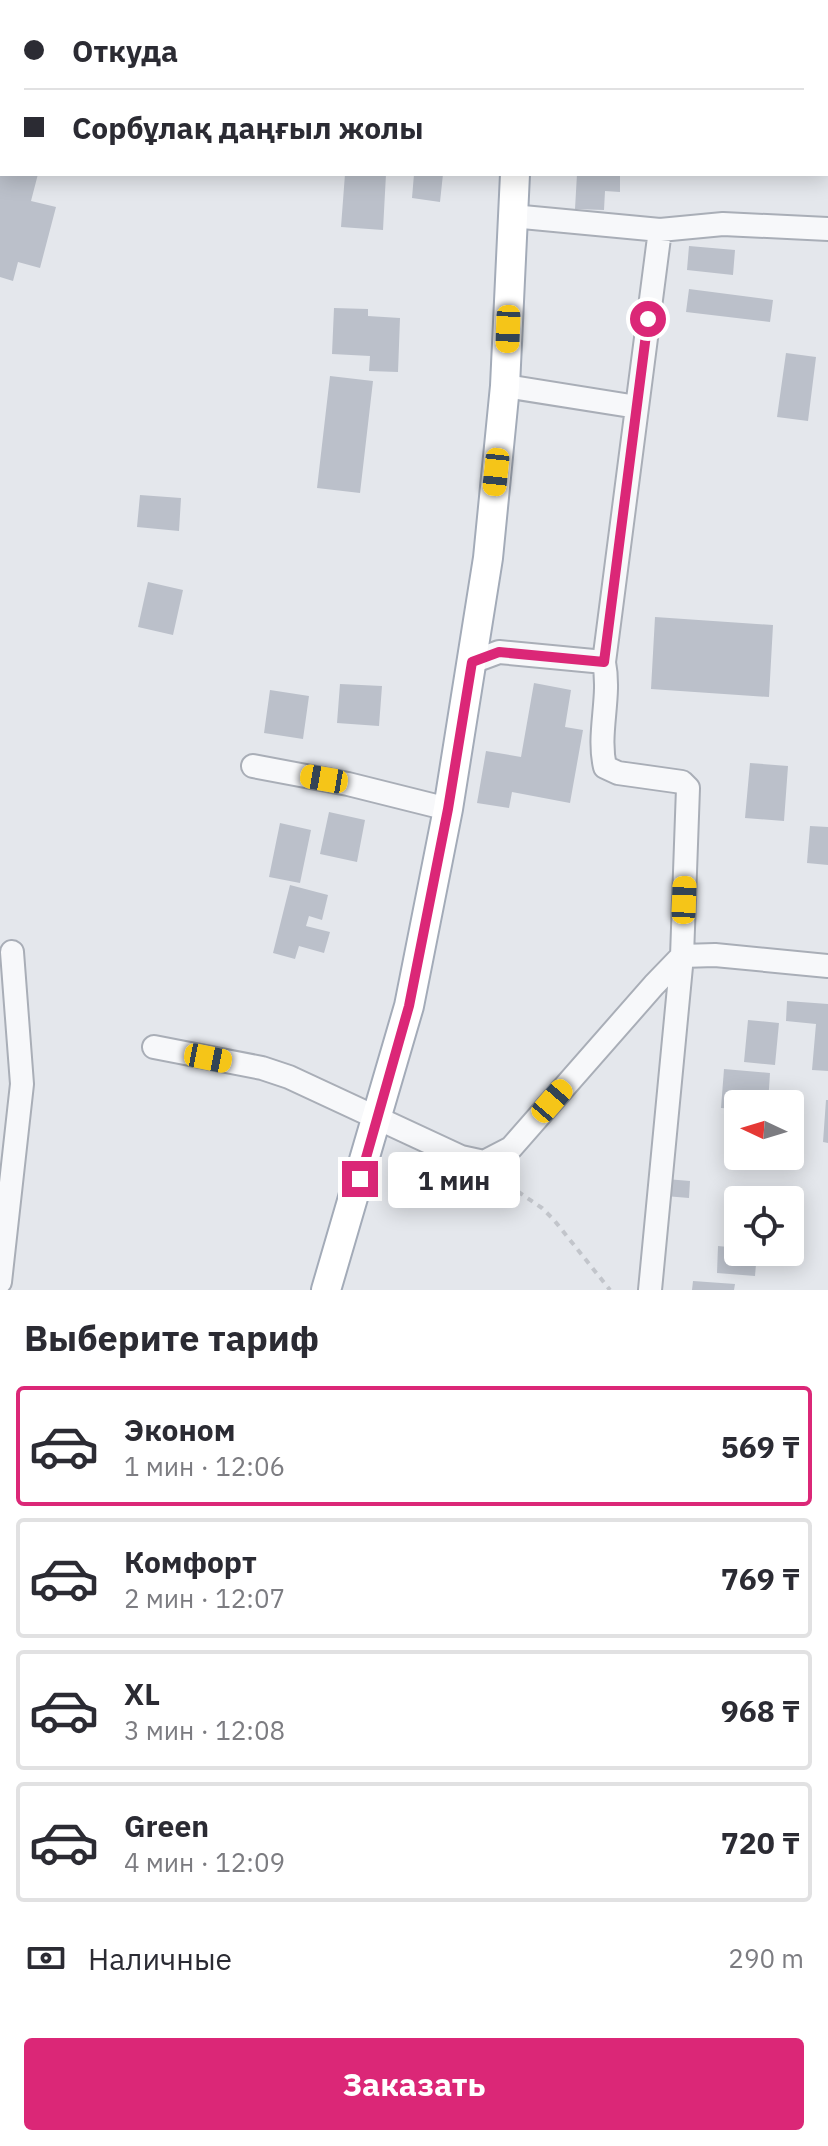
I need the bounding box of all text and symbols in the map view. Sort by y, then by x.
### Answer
text: Откуда [72,31,178,70]
text: Сорбұлақ даңғыл жолы [72,108,423,147]
route start [630,301,666,337]
car [495,305,521,353]
car [482,447,510,497]
car [298,763,350,795]
car [671,876,697,924]
car [182,1042,234,1074]
car [527,1075,577,1127]
north arrow [724,1090,804,1170]
map controls [724,1090,804,1266]
callout: 1 мин [388,1151,520,1207]
route end [342,1161,378,1197]
text: 1 мин [418,1163,490,1197]
button: locate [724,1186,804,1266]
text: Выберите тариф [24,1314,319,1361]
icon: car [28,1410,100,1482]
text: Эконом [124,1410,235,1449]
text: 569 ₸ [721,1427,800,1466]
text: 1 мин · 12:06 [124,1449,285,1483]
icon: car [28,1542,100,1614]
text: Комфорт [124,1542,257,1581]
text: 769 ₸ [721,1559,800,1598]
text: 2 мин · 12:07 [124,1581,285,1615]
icon: car [28,1674,100,1746]
text: XL [124,1674,160,1713]
text: 968 ₸ [721,1691,800,1730]
text: 3 мин · 12:08 [124,1713,285,1747]
icon: car [28,1806,100,1878]
text: Green [124,1806,209,1845]
text: 720 ₸ [721,1823,800,1862]
text: 4 мин · 12:09 [124,1845,285,1879]
icon: cash [24,1936,68,1980]
text: Наличные [88,1939,232,1978]
text: 290 m [728,1941,804,1975]
button: Заказать [24,2038,804,2130]

